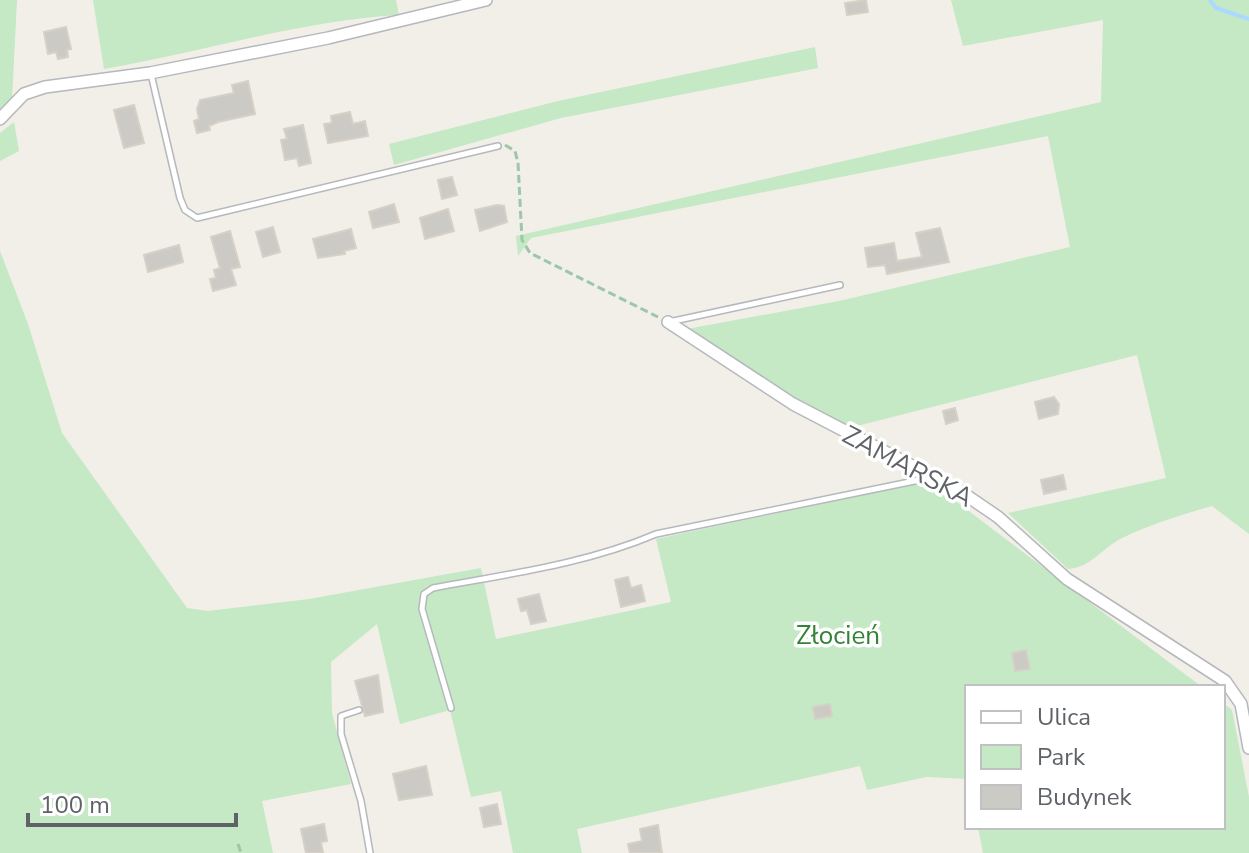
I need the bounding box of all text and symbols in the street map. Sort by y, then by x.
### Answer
street label: ZAMARSKA [836,417,979,515]
park label: Złocień [796,618,880,653]
legend [965,685,1225,829]
text: Ulica [1037,701,1091,733]
text: Park [1037,741,1086,773]
scale bar [28,777,236,827]
text: Budynek [1037,781,1132,813]
text: 100 m [40,789,110,821]

